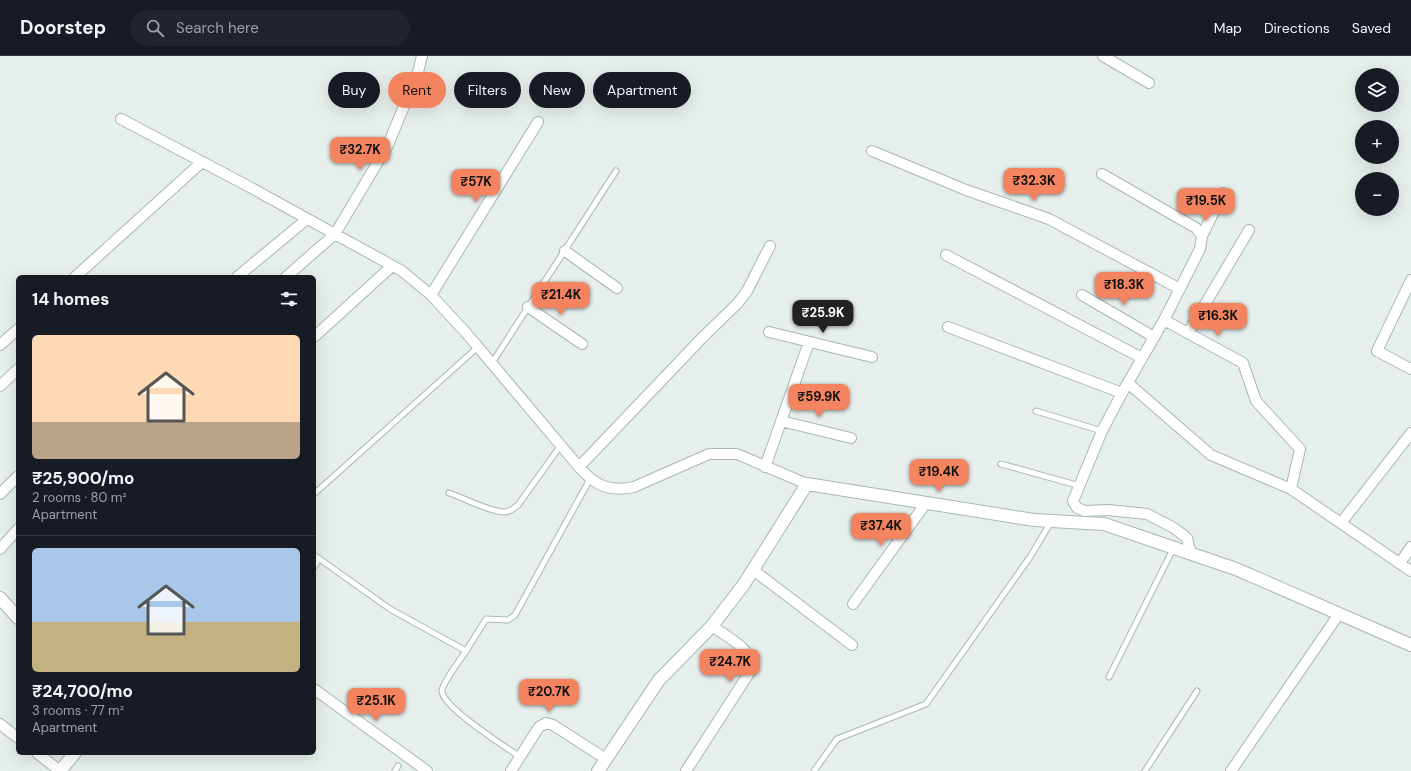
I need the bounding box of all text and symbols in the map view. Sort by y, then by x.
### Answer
search box [130,10,410,46]
text: Doorstep [20,15,106,40]
icon: search [144,17,166,39]
text: Search here [176,18,259,38]
text: Map [1214,19,1242,37]
text: Directions [1264,19,1330,37]
text: Saved [1352,19,1391,37]
map controls [1355,68,1399,216]
button: layers [1355,68,1399,112]
chip: Buy [328,72,380,108]
chip: Rent [388,72,446,108]
chip: Filters [454,72,521,108]
chip: New [529,72,585,108]
chip: Apartment [593,72,691,108]
button: + [1355,120,1399,164]
pin: ₹32.7K [327,137,393,171]
text: ₹32.7K [339,141,381,158]
pin: ₹32.3K [1001,168,1067,202]
pin: ₹57K [452,169,500,203]
text: ₹32.3K [1013,172,1055,189]
button: − [1355,172,1399,216]
text: ₹57K [460,173,492,190]
pin: ₹19.5K [1173,188,1239,222]
text: ₹19.5K [1186,192,1226,209]
pin: ₹18.3K [1091,272,1157,306]
text: ₹18.3K [1104,276,1144,293]
pin: ₹21.4K [528,282,594,316]
text: ₹21.4K [541,286,581,303]
text: 14 homes [32,288,109,310]
icon: filters [278,288,300,310]
pin: ₹25.9K [790,300,856,334]
pin: ₹16.3K [1185,303,1251,337]
text: ₹25.9K [801,304,845,321]
text: ₹16.3K [1198,307,1238,324]
icon: home [130,361,202,433]
pin: ₹59.9K [786,384,852,418]
text: ₹59.9K [797,388,841,405]
pin: ₹19.4K [906,459,972,493]
text: ₹19.4K [919,463,959,480]
text: ₹25,900/mo [32,467,134,489]
text: 2 rooms · 80 m² [32,489,127,506]
text: Apartment [32,506,97,523]
pin: ₹37.4K [848,513,914,547]
text: ₹37.4K [860,517,902,534]
icon: home [130,574,202,646]
pin: ₹24.7K [697,649,763,683]
text: ₹24.7K [709,653,751,670]
pin: ₹20.7K [516,679,582,713]
text: ₹24,700/mo [32,680,133,702]
text: ₹20.7K [528,683,570,700]
pin: ₹25.1K [343,688,409,722]
text: ₹25.1K [356,692,396,709]
text: 3 rooms · 77 m² [32,702,124,719]
text: Apartment [32,719,97,736]

